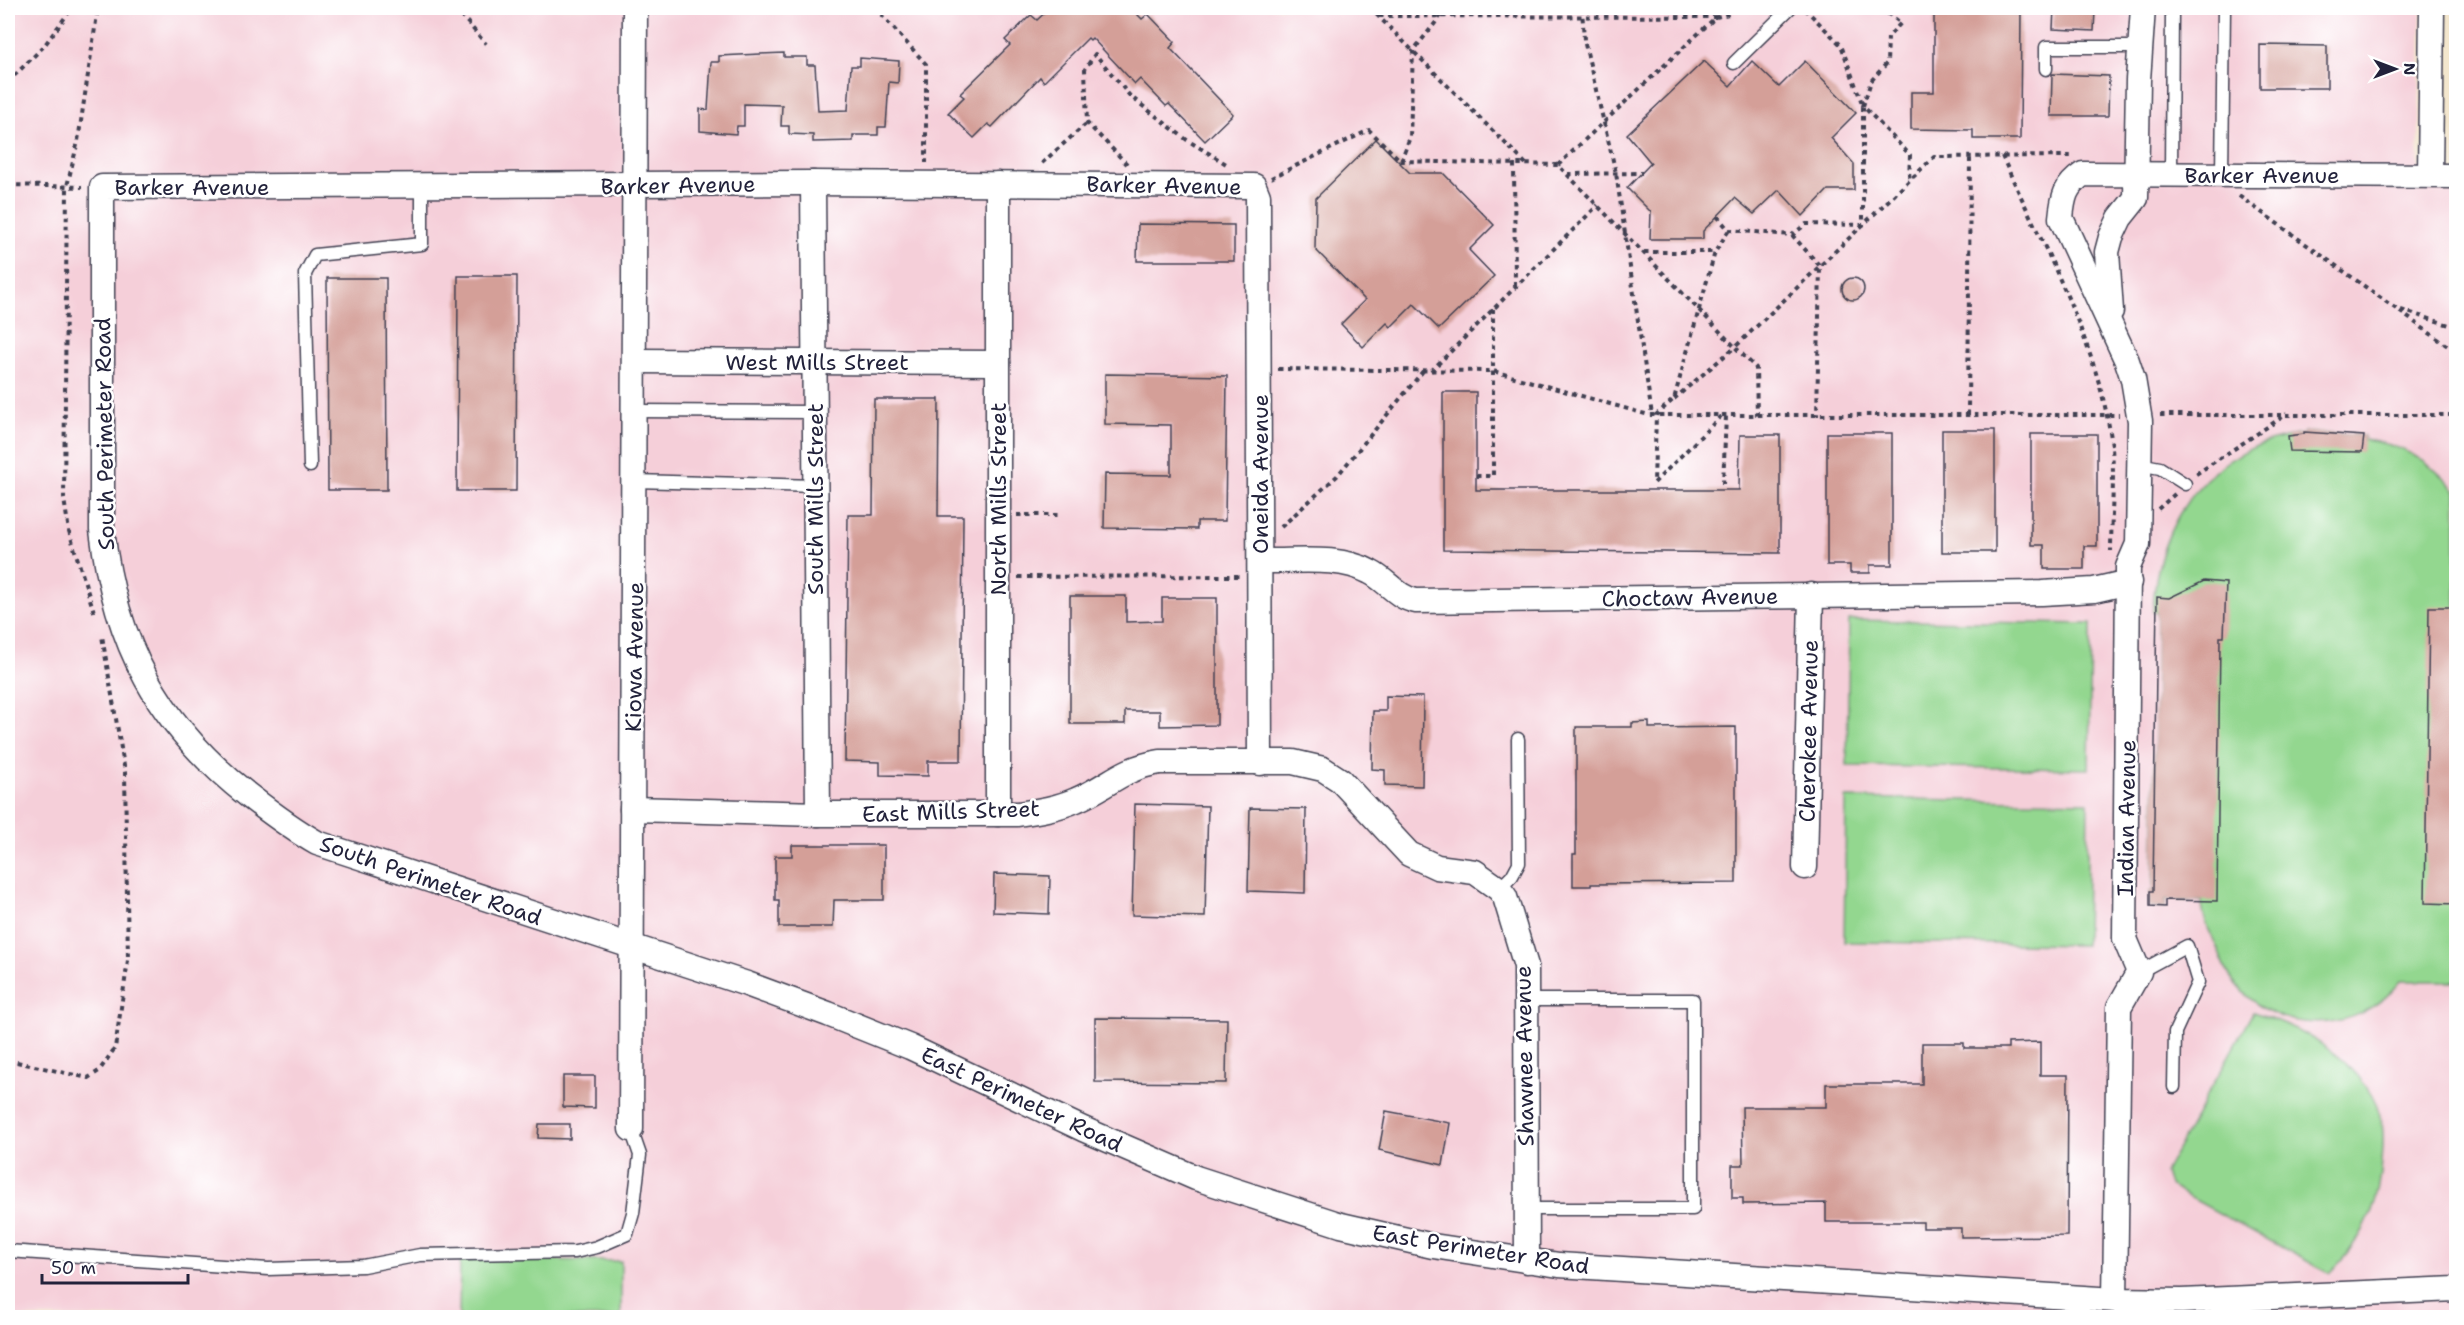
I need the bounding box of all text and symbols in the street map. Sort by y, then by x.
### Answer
north arrow [2365,39,2425,99]
text: N [2399,63,2420,75]
street label: Barker Avenue [2184,161,2340,190]
street label: Barker Avenue [600,170,756,201]
street label: Barker Avenue [1086,170,1242,201]
street label: Barker Avenue [114,173,270,202]
street label: South Perimeter Road [88,317,121,551]
street label: West Mills Street [725,348,909,377]
street label: Oneida Avenue [1246,394,1275,554]
street label: North Mills Street [984,402,1013,596]
street label: South Mills Street [801,403,830,595]
street label: Choctaw Avenue [1601,581,1779,614]
street label: Kiowa Avenue [619,582,650,732]
street label: Cherokee Avenue [1792,639,1825,823]
street label: Indian Avenue [2111,739,2142,897]
street label: East Mills Street [862,794,1040,829]
street label: South Perimeter Road [316,829,546,932]
street label: Shawnee Avenue [1508,965,1541,1147]
street label: East Perimeter Road [916,1040,1127,1159]
street label: East Perimeter Road [1370,1218,1591,1281]
scale bar [42,1247,188,1285]
text: 50 m [51,1256,96,1280]

